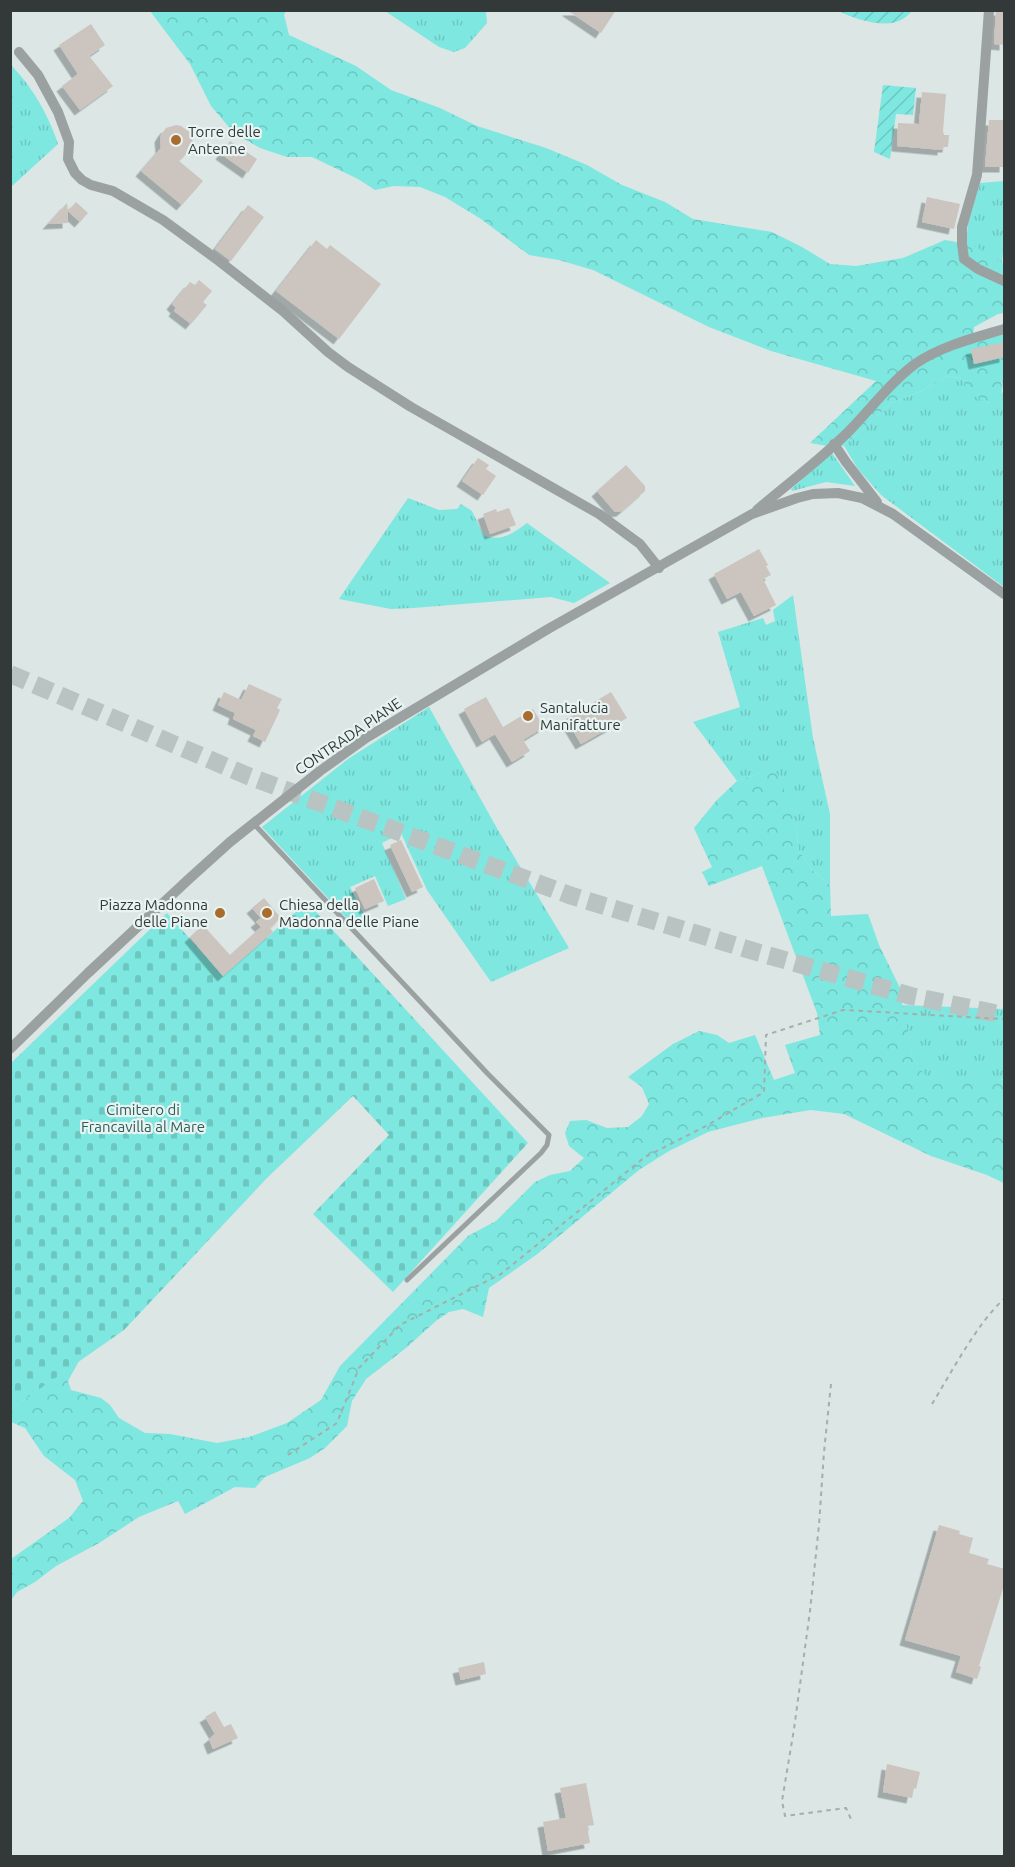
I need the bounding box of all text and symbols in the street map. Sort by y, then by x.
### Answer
place label: Torre delle Antenne [188,123,261,157]
marker: Torre delle Antenne [169,133,183,147]
street label: CONTRADA PIANE [292,694,404,778]
place label: Santalucia Manifatture [540,699,621,733]
marker: Santalucia Manifatture [521,709,535,723]
place label: Piazza Madonna delle Piane [100,896,208,930]
place label: Chiesa della Madonna delle Piane [279,896,419,930]
marker: Piazza Madonna delle Piane [213,906,227,920]
marker: Chiesa della Madonna delle Piane [260,906,274,920]
park label: Cimitero di Francavilla al Mare [81,1101,205,1135]

